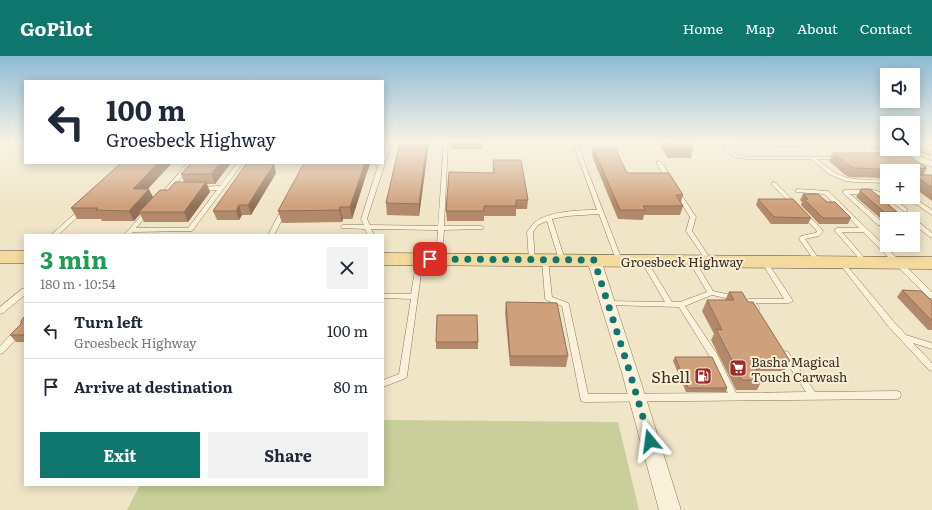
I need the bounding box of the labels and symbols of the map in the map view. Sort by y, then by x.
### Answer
pin [413,242,447,276]
street label: Groesbeck Highway [621,252,744,271]
place label: Basha Magical Touch Carwash [751,352,848,386]
supermarket icon: Basha Magical Touch Carwash [728,358,748,378]
place label: Shell [651,364,690,388]
fuel station icon: Shell [693,366,713,386]
position arrow [629,420,671,462]

